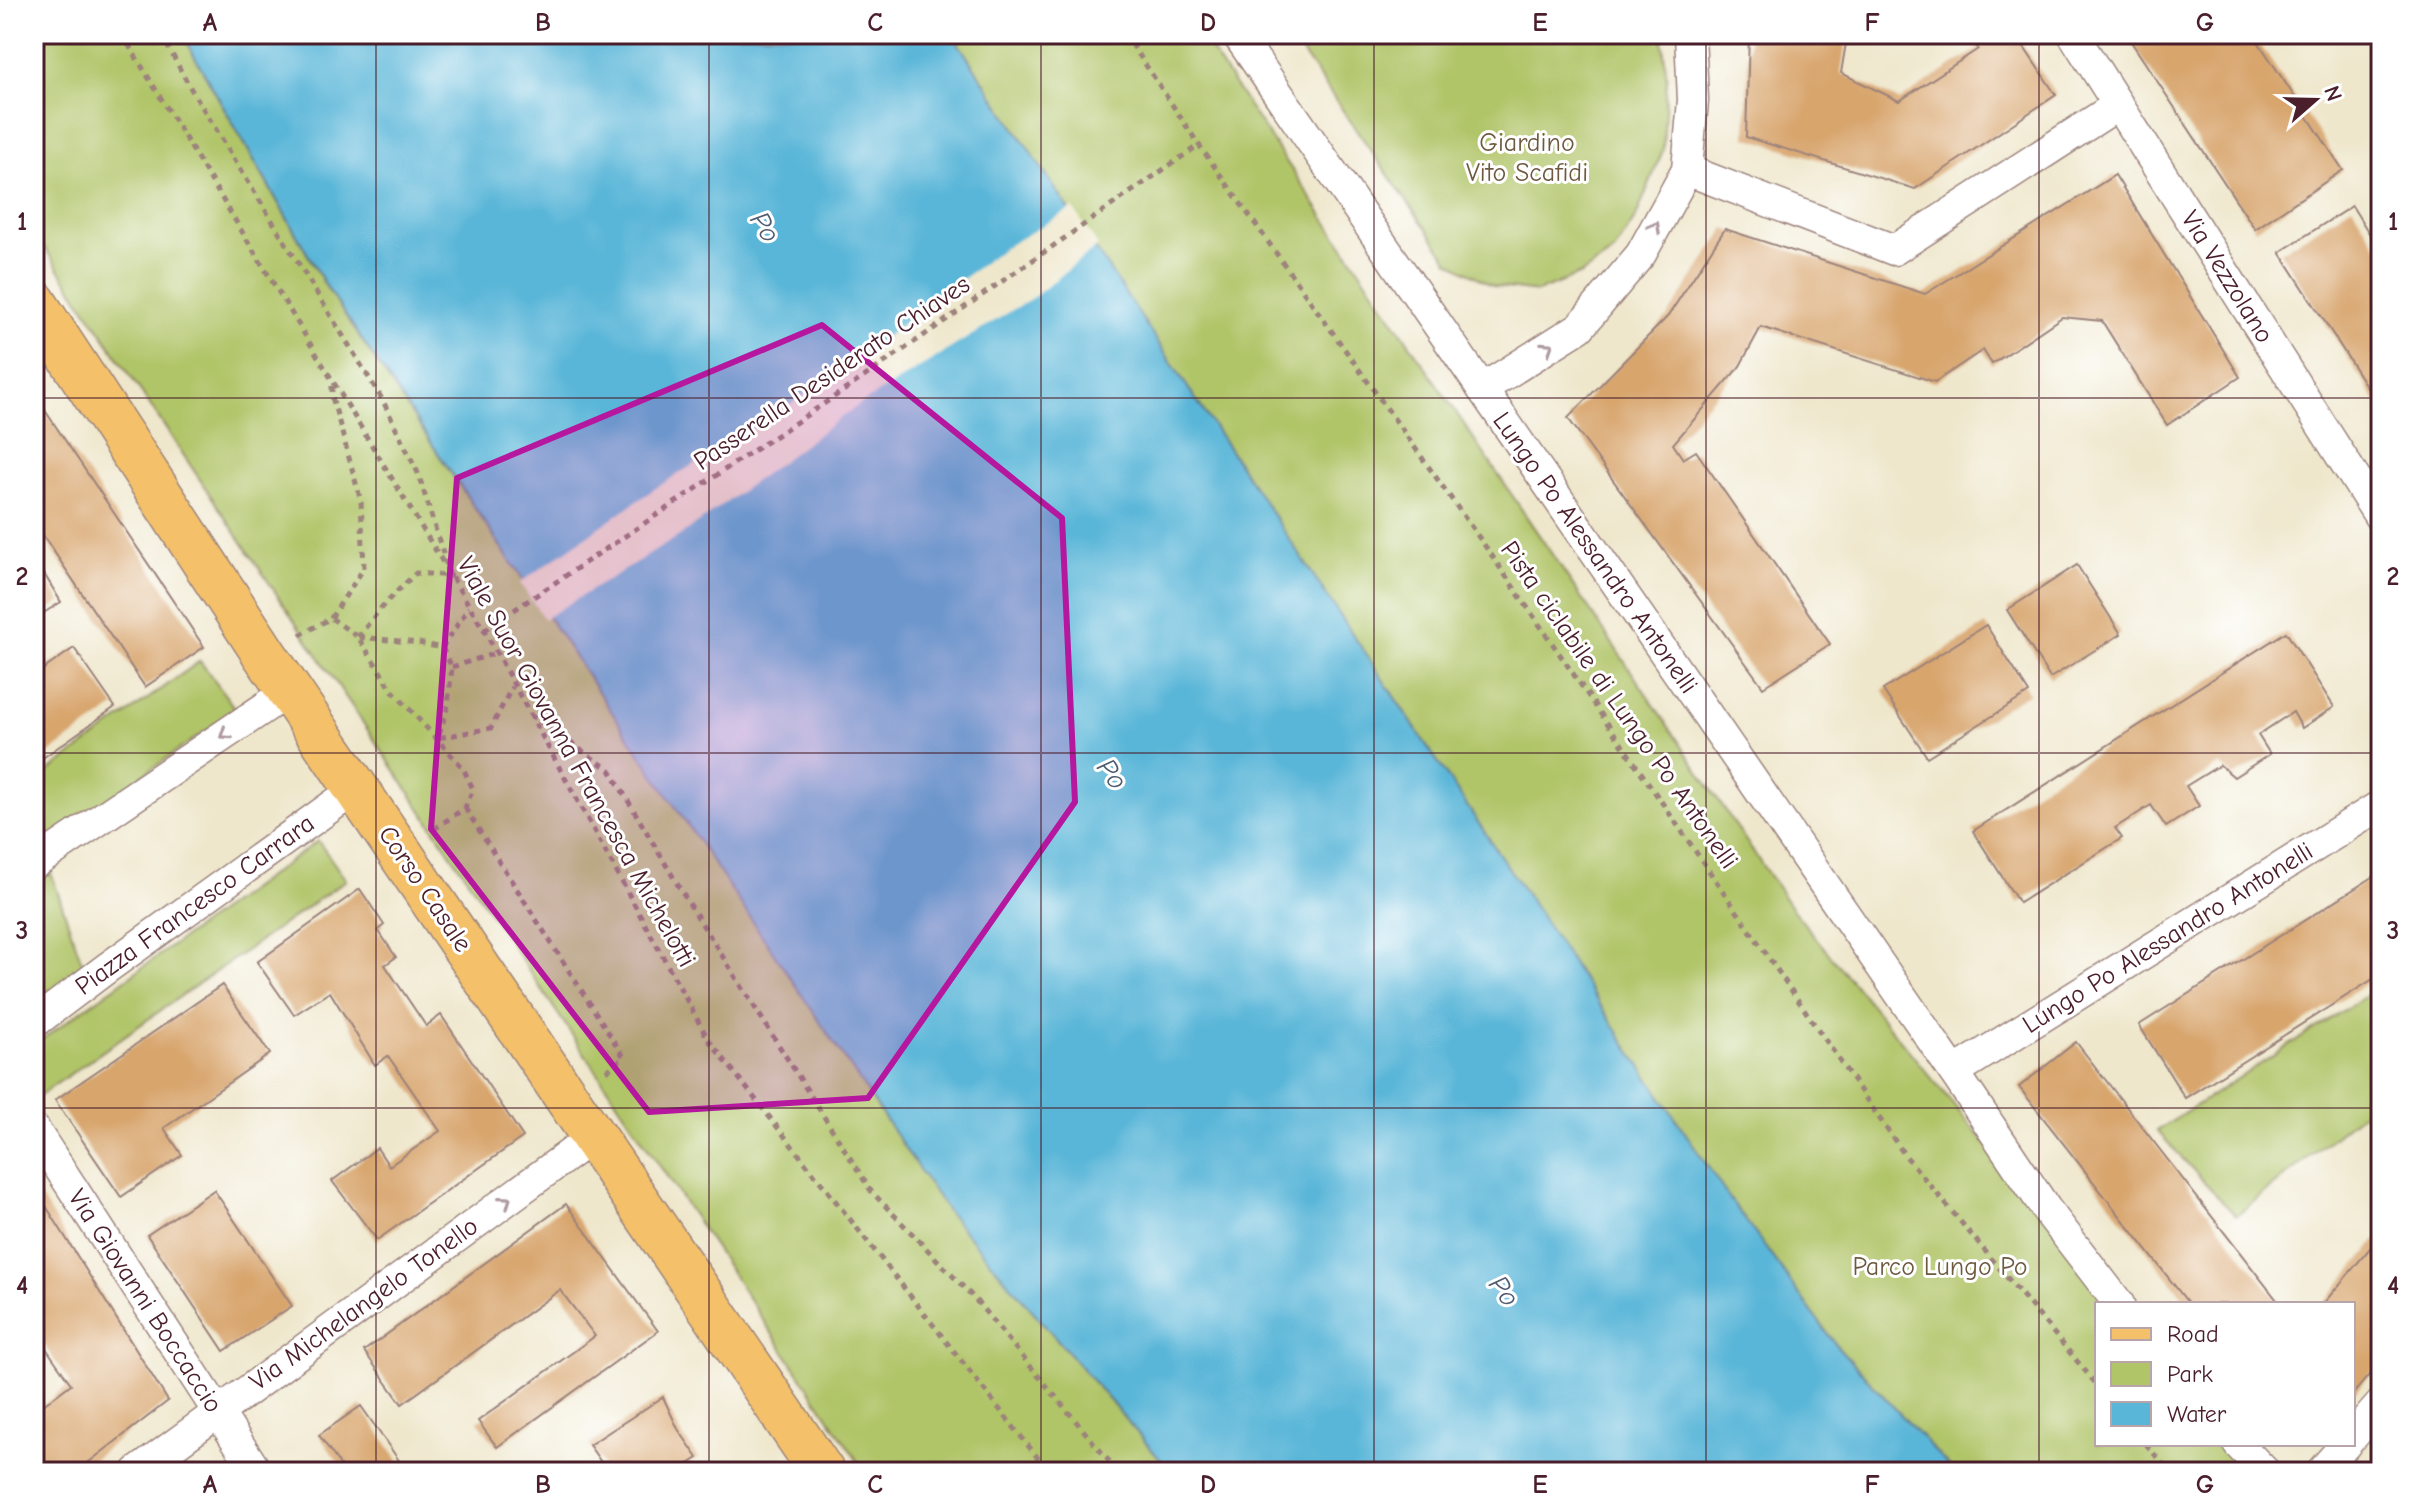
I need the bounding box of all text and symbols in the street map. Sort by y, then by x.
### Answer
text: A [203,8,218,38]
text: B [535,8,551,38]
text: C [867,8,883,38]
text: D [1200,8,1216,38]
text: E [1532,8,1548,38]
text: F [1864,8,1880,38]
text: G [2196,8,2214,38]
north arrow [2275,60,2355,140]
text: N [2318,82,2348,105]
park label: Giardino Vito Scafidi [1466,128,1588,188]
street label: Via Vezzolano [2174,205,2280,349]
water label: Po [743,206,787,248]
text: 1 [17,207,27,237]
text: 1 [2388,207,2398,237]
one-way arrow [1646,221,1661,235]
street label: Passerella Desiderato Chiaves [688,269,976,477]
one-way arrow [1539,342,1554,357]
street label: Lungo Po Alessandro Antonelli [1486,407,1704,699]
street label: Pista ciclabile di Lungo Po Antonelli [1494,536,1744,874]
street label: Viale Suor Giovanna Francesca Michelotti [450,552,702,972]
text: 2 [16,562,28,592]
text: 2 [2387,562,2399,592]
one-way arrow [219,725,234,740]
water label: Po [1090,752,1134,796]
street label: Piazza Francesco Carrara [70,808,320,1002]
street label: Corso Casale [372,820,478,958]
street label: Lungo Po Alessandro Antonelli [2017,836,2319,1040]
text: 3 [16,916,28,946]
text: 3 [2387,916,2399,946]
street label: Via Giovanni Boccaccio [62,1184,228,1418]
one-way arrow [497,1196,512,1211]
street label: Via Michelangelo Tonello [244,1211,484,1397]
park label: Parco Lungo Po [1852,1252,2028,1282]
water label: Po [1482,1269,1526,1313]
text: 4 [16,1271,28,1301]
text: 4 [2387,1271,2399,1301]
legend [2095,1302,2355,1446]
text: Road [2167,1320,2219,1348]
text: Park [2167,1360,2213,1388]
text: Water [2167,1400,2227,1428]
text: A [203,1470,218,1500]
text: B [535,1470,551,1500]
text: C [867,1470,883,1500]
text: D [1200,1470,1216,1500]
text: E [1532,1470,1548,1500]
text: F [1864,1470,1880,1500]
text: G [2196,1470,2214,1500]

